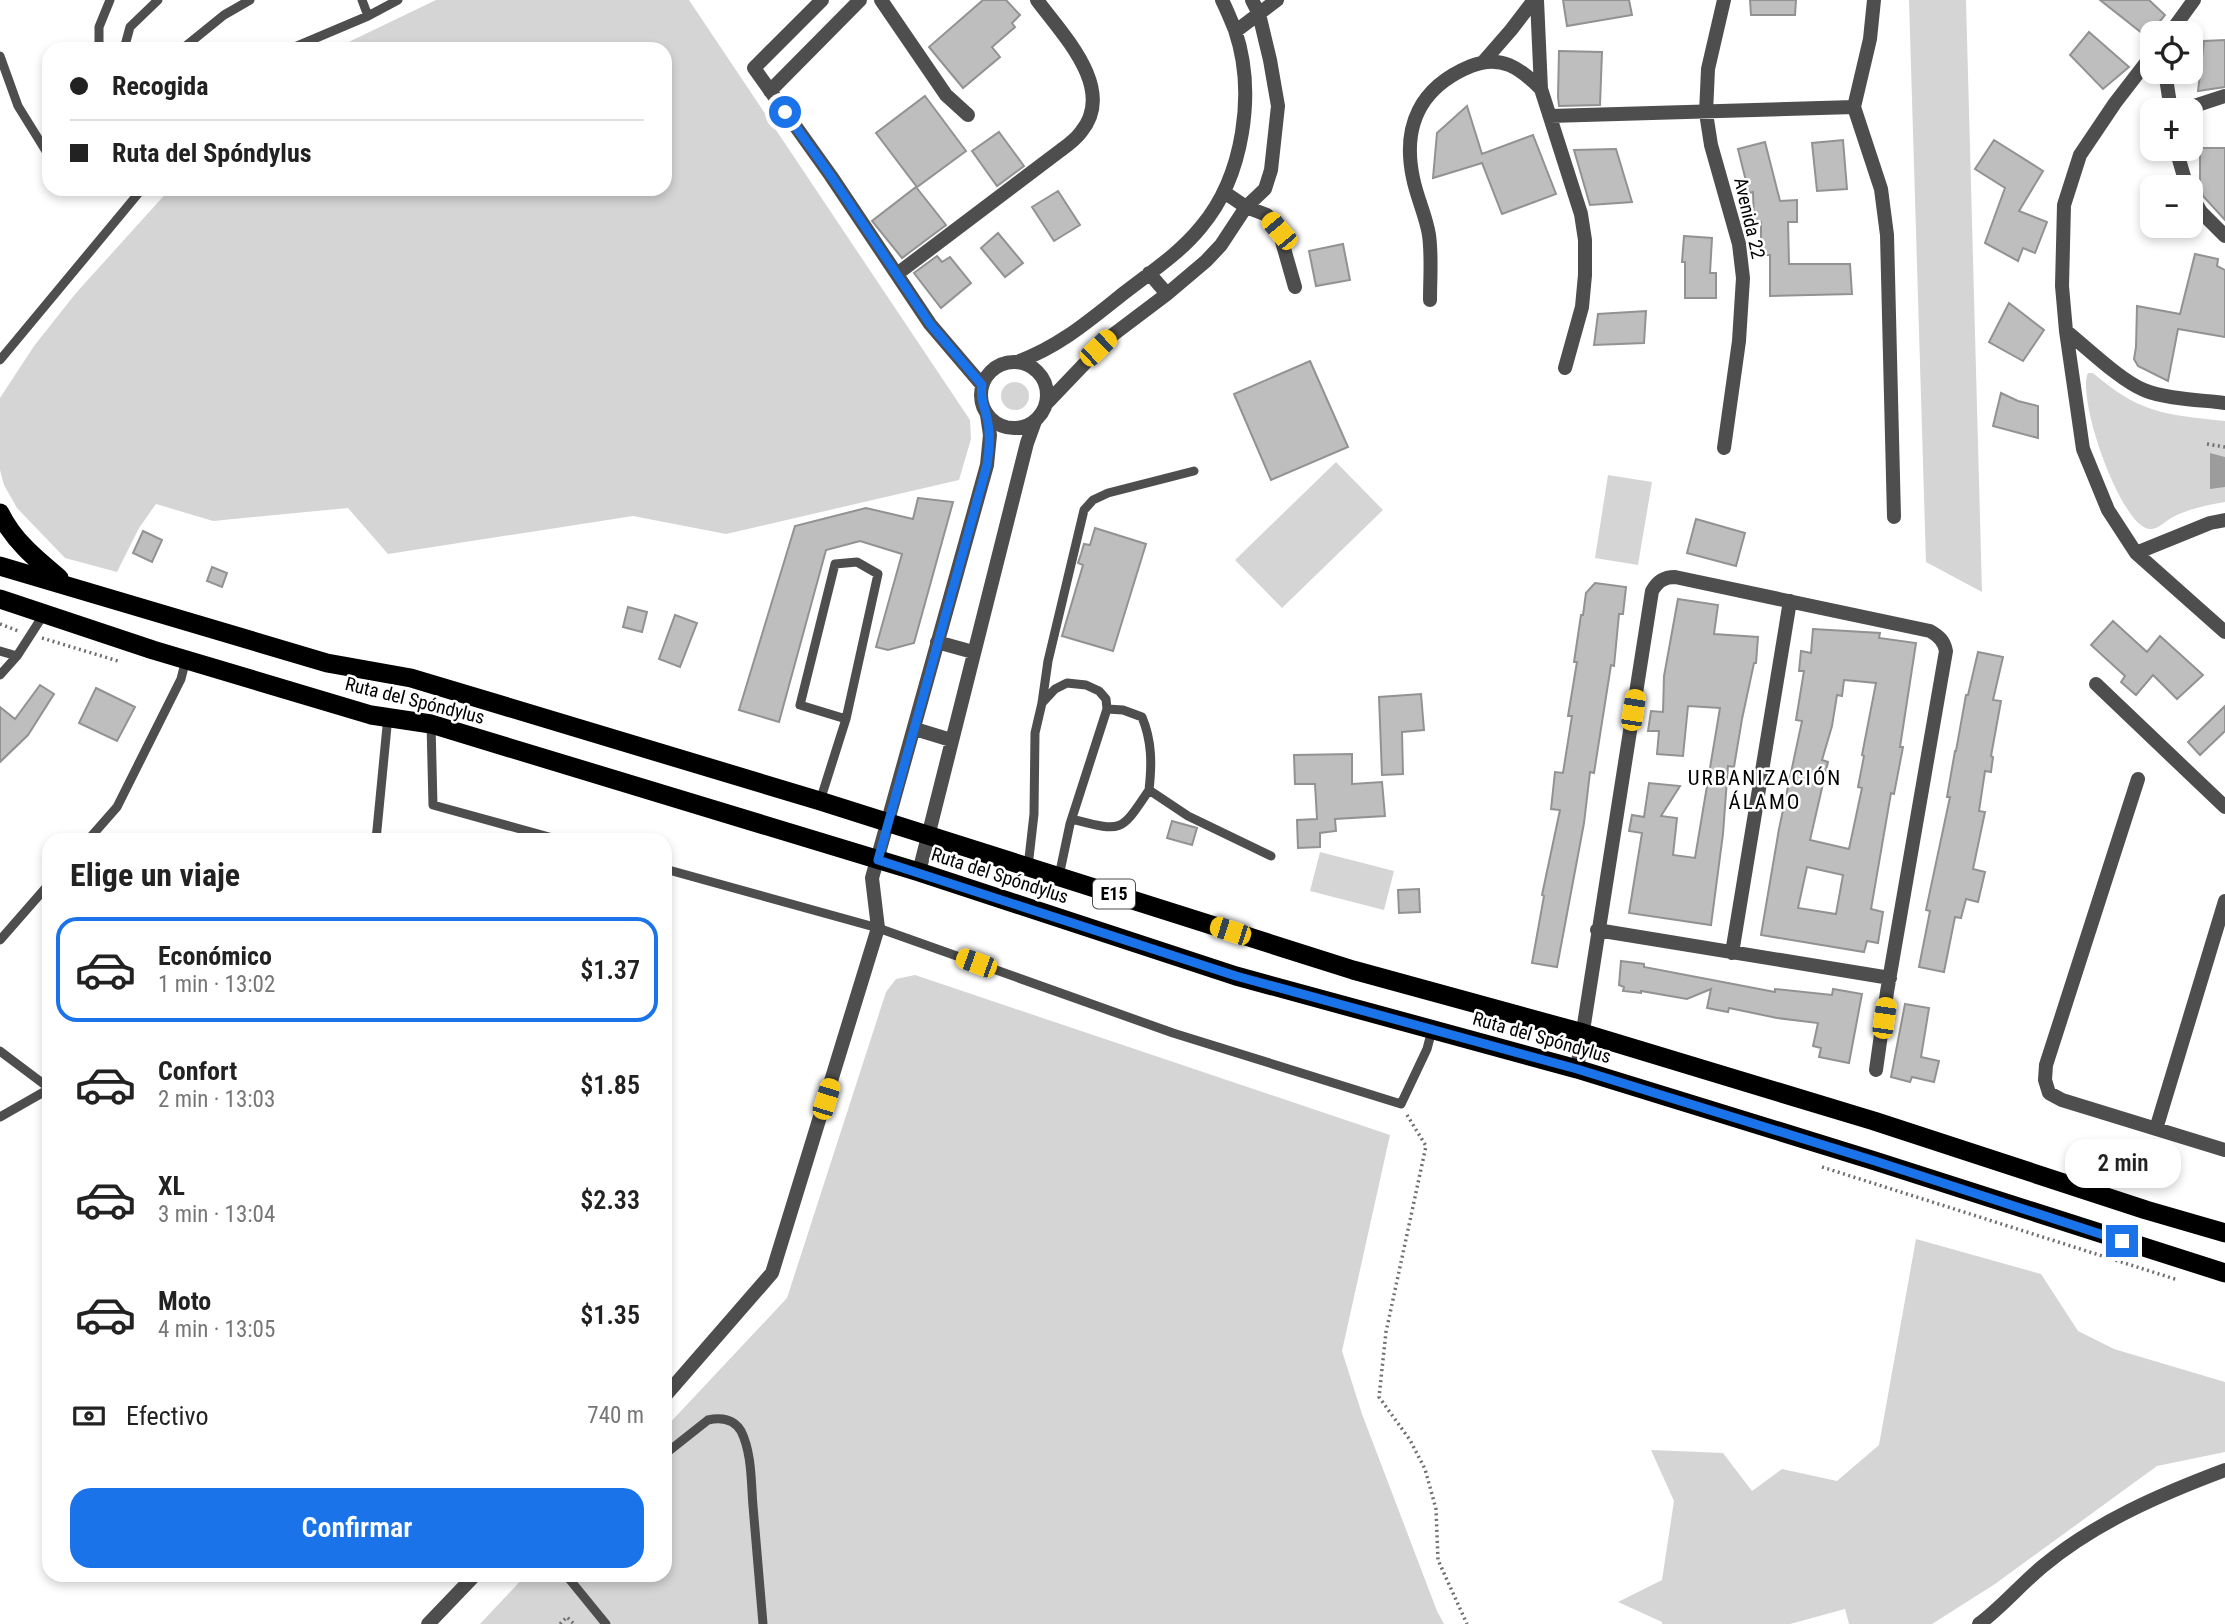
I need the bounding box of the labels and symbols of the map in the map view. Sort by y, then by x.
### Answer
route start [769,96,801,128]
street label: Avenida 22 [1729,175,1770,261]
car [1258,208,1301,254]
car [1076,326,1121,370]
street label: Ruta del Spóndylus [343,672,487,729]
car [1620,688,1647,732]
district label: URBANIZACIÓN ÁLAMO [1688,766,1842,814]
street label: Ruta del Spóndylus [928,842,1071,908]
road number: E15 [1093,880,1135,908]
car [1207,915,1254,947]
car [953,946,1000,980]
car [1871,996,1898,1040]
street label: Ruta del Spóndylus [1470,1007,1614,1068]
car [810,1076,843,1122]
callout: 2 min [2064,1140,2180,1188]
route end [2106,1225,2138,1257]

